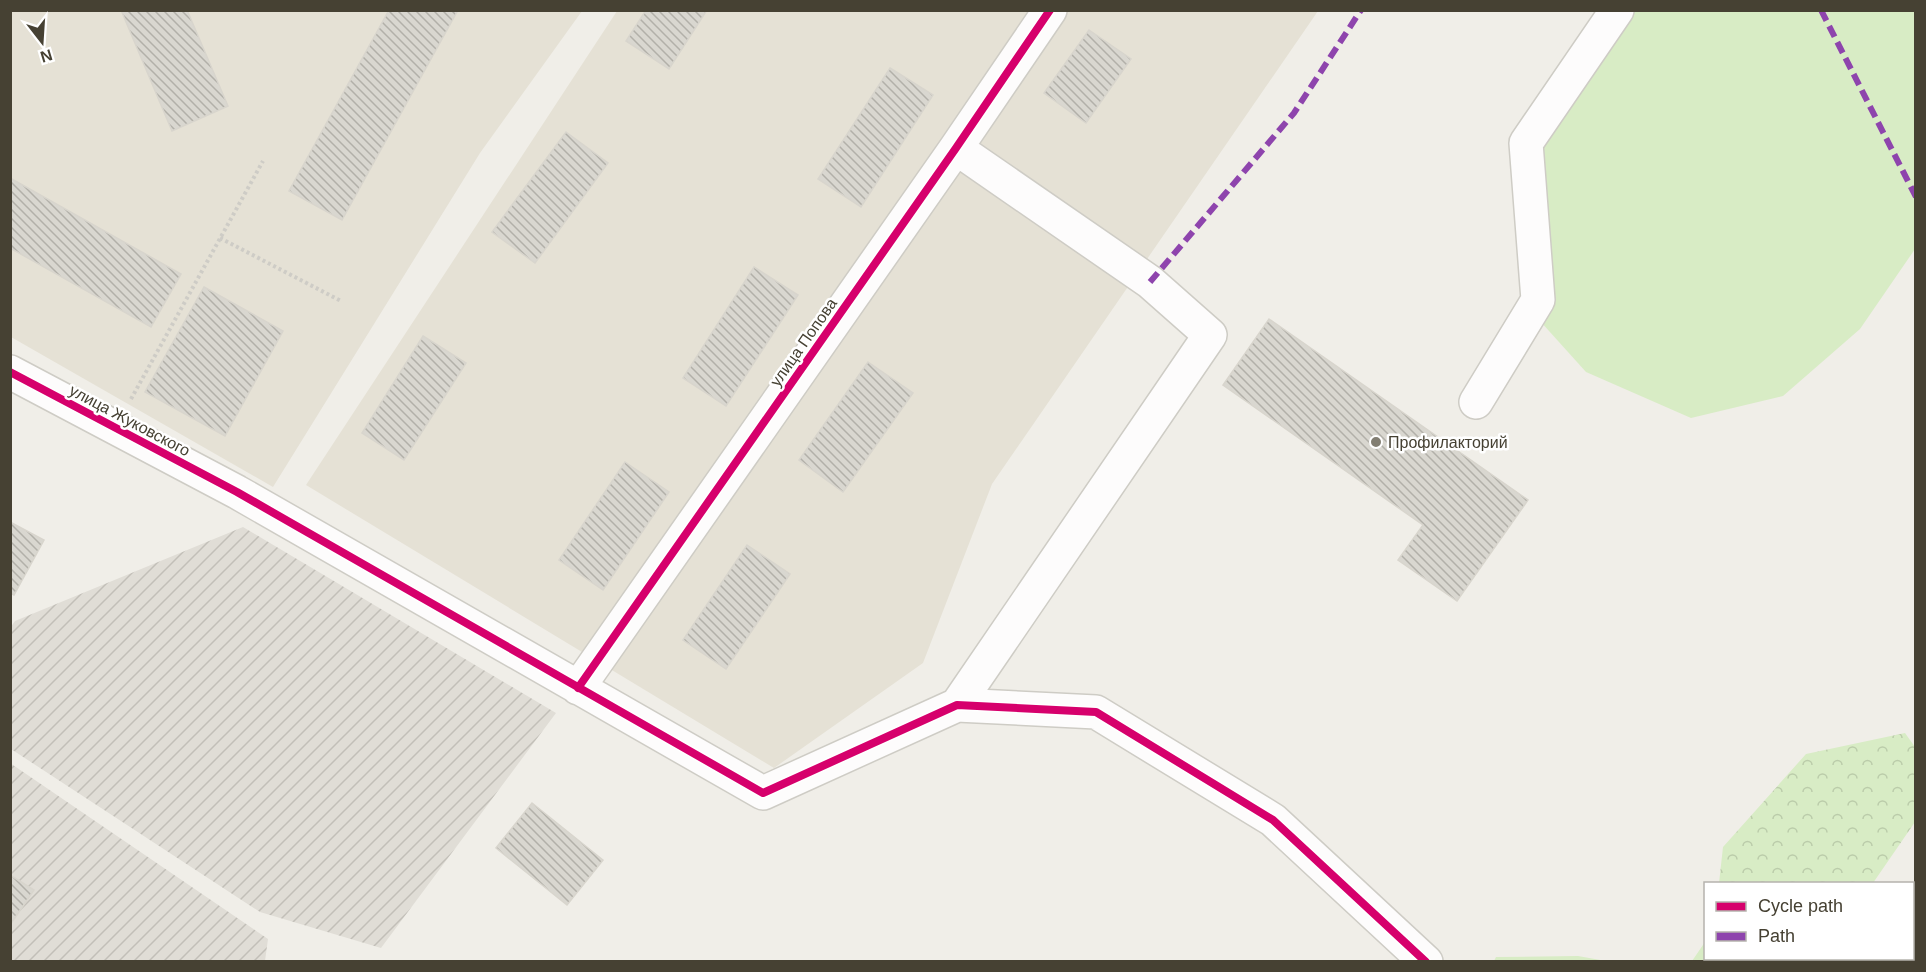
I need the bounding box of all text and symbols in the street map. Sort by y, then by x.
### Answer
north arrow [12,12,72,72]
text: N [38,46,54,66]
street label: улица Попова [767,295,840,390]
street label: улица Жуковского [67,382,193,459]
place label: Профилакторий [1388,434,1508,451]
marker: Профилакторий [1369,435,1383,449]
legend [1704,882,1914,960]
text: Cycle path [1758,896,1843,916]
text: Path [1758,926,1795,946]

